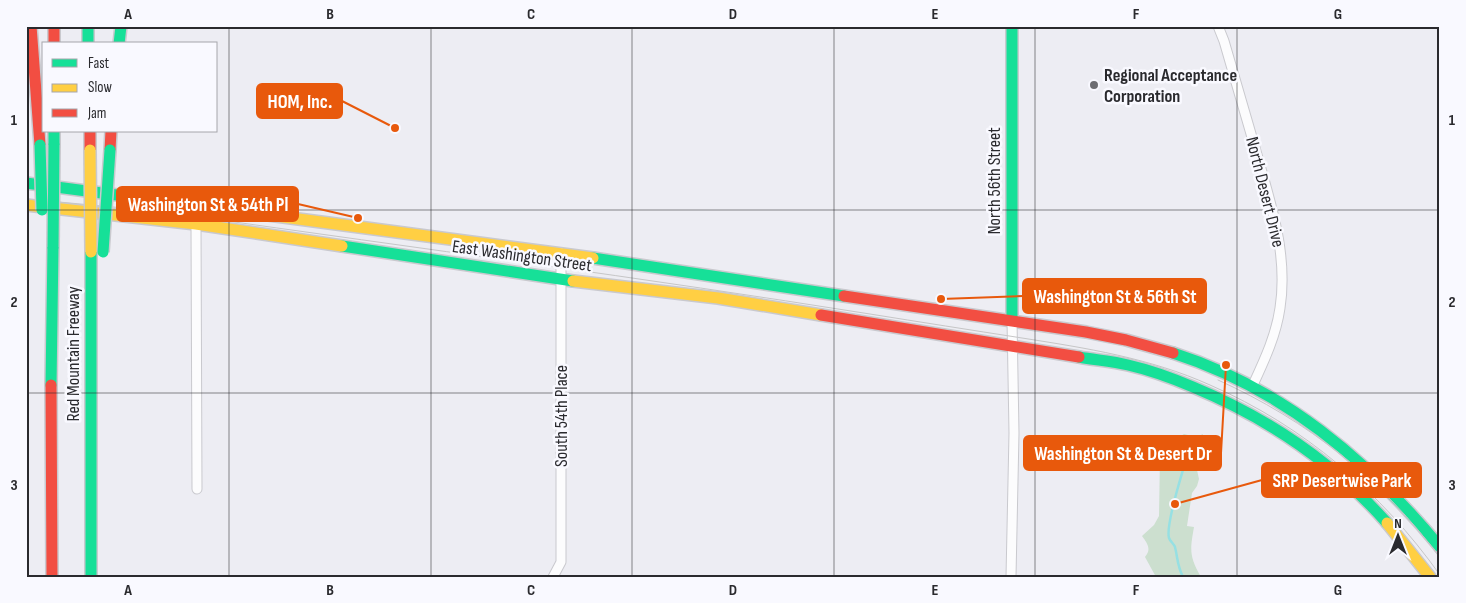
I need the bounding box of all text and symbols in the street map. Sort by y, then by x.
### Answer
text: A [123,5,132,24]
text: B [326,5,334,24]
text: C [527,5,535,24]
text: D [729,5,737,24]
text: E [932,5,939,24]
text: F [1133,5,1140,24]
text: G [1334,5,1342,24]
legend [42,42,218,132]
text: Fast [88,54,110,73]
place label: Regional Acceptance Corporation [1104,65,1237,107]
text: Slow [88,78,112,97]
marker: Regional Acceptance Corporation [1088,79,1100,91]
callout: HOM, Inc. [257,84,342,118]
text: HOM, Inc. [268,91,332,114]
text: Jam [87,104,106,123]
text: 1 [11,111,18,130]
text: 1 [1449,111,1456,130]
street label: North 56th Street [984,127,1005,235]
street label: North Desert Drive [1241,135,1289,249]
callout: Washington St & 54th Pl [117,187,298,221]
text: Washington St & 54th Pl [128,194,288,217]
street label: East Washington Street [451,236,594,276]
callout: Washington St & 56th St [1023,279,1206,313]
street label: Red Mountain Freeway [63,286,84,422]
text: Washington St & 56th St [1033,286,1197,309]
text: 2 [10,293,18,312]
text: 2 [1448,293,1456,312]
street label: South 54th Place [551,365,572,467]
callout: Washington St & Desert Dr [1024,436,1221,470]
text: Washington St & Desert Dr [1034,443,1212,466]
callout: SRP Desertwise Park [1262,463,1421,497]
text: SRP Desertwise Park [1272,470,1412,493]
text: 3 [10,476,18,495]
text: 3 [1448,476,1456,495]
north arrow [1374,510,1424,560]
text: N [1394,515,1402,532]
text: A [123,581,132,600]
text: B [326,581,334,600]
text: C [527,581,535,600]
text: D [729,581,737,600]
text: E [932,581,939,600]
text: F [1133,581,1140,600]
text: G [1334,581,1342,600]

